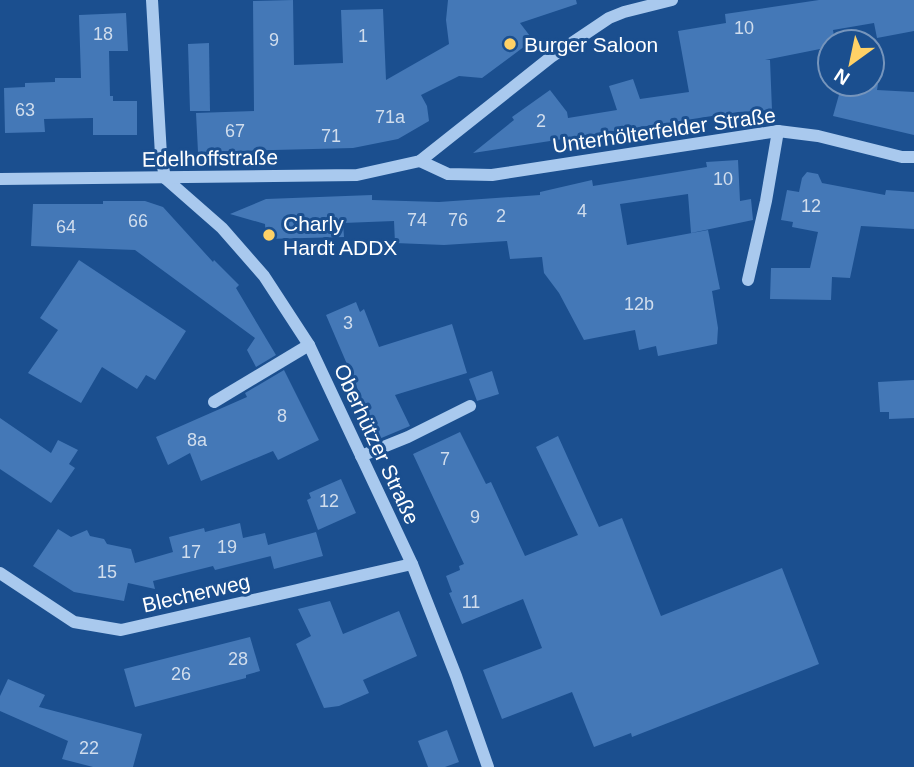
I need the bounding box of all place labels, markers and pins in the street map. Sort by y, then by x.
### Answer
place label: Burger Saloon [524,33,658,56]
marker: Burger Saloon [502,36,518,52]
place label: Charly Hardt ADDX [283,212,397,259]
marker: Charly Hardt ADDX [261,227,277,243]

